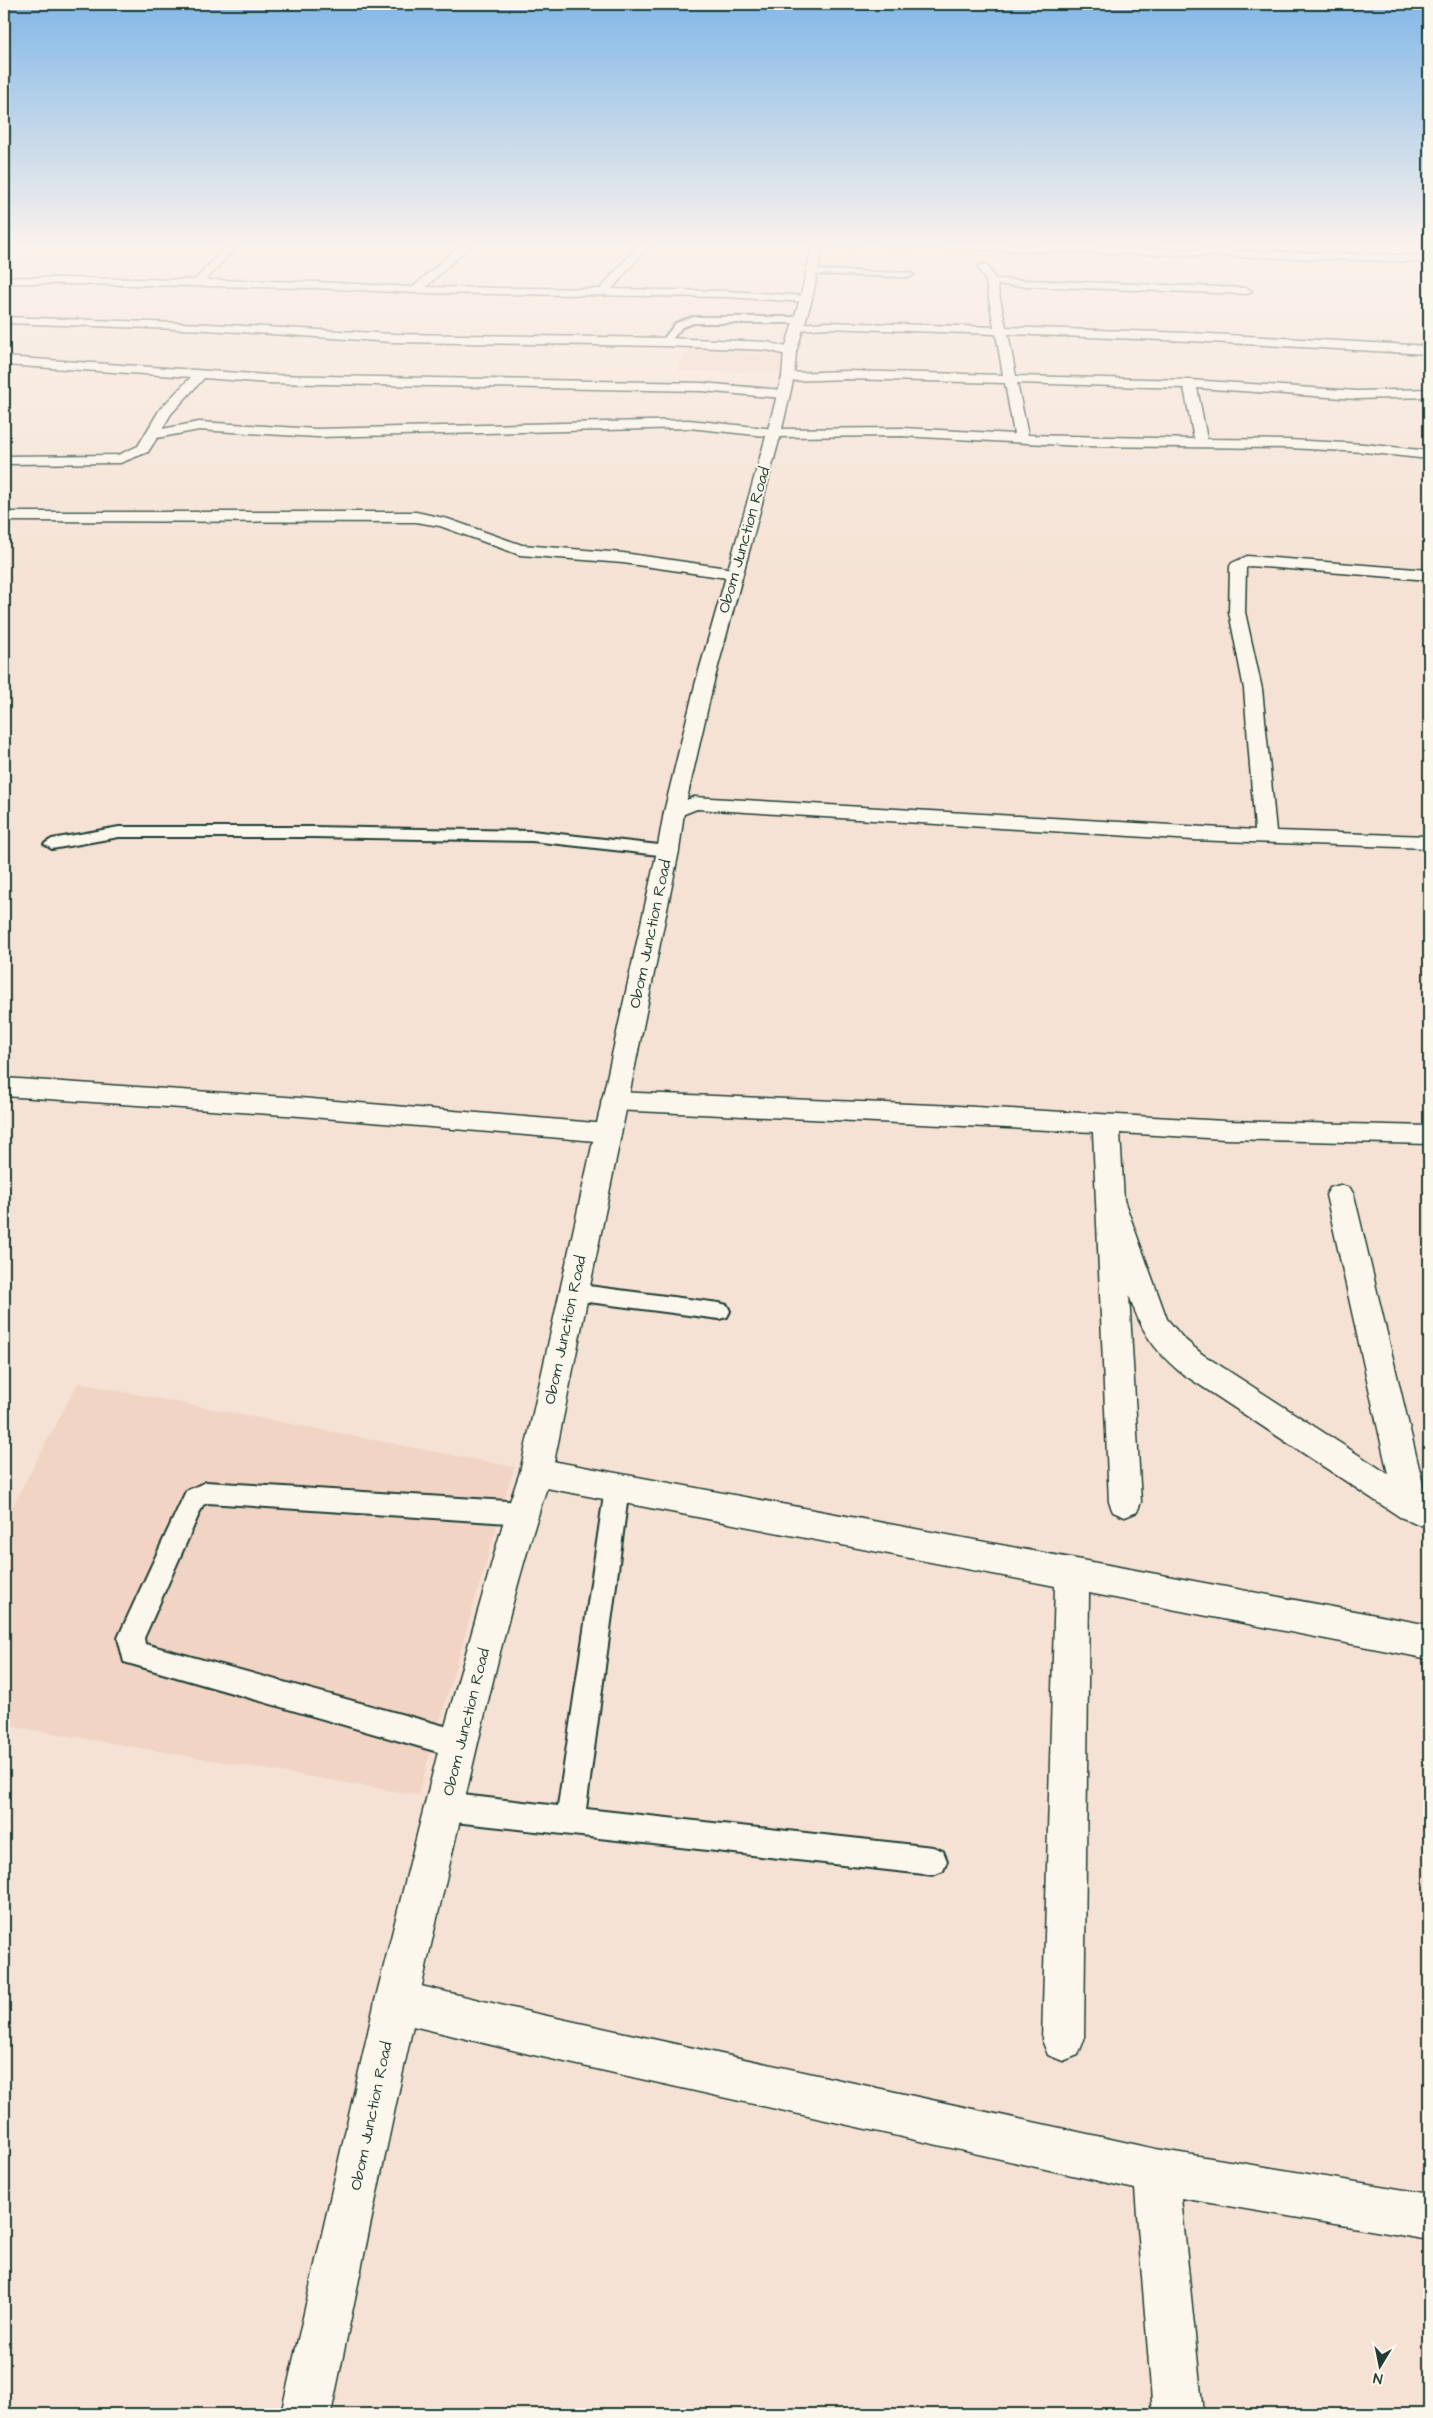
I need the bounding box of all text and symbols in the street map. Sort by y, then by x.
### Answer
street label: Obom Junction Road [713,464,775,616]
street label: Obom Junction Road [624,858,676,1010]
street label: Obom Junction Road [539,1254,591,1406]
street label: Obom Junction Road [437,1646,495,1798]
street label: Obom Junction Road [345,2040,397,2192]
north arrow [1356,2340,1406,2390]
text: N [1372,2367,1384,2388]

